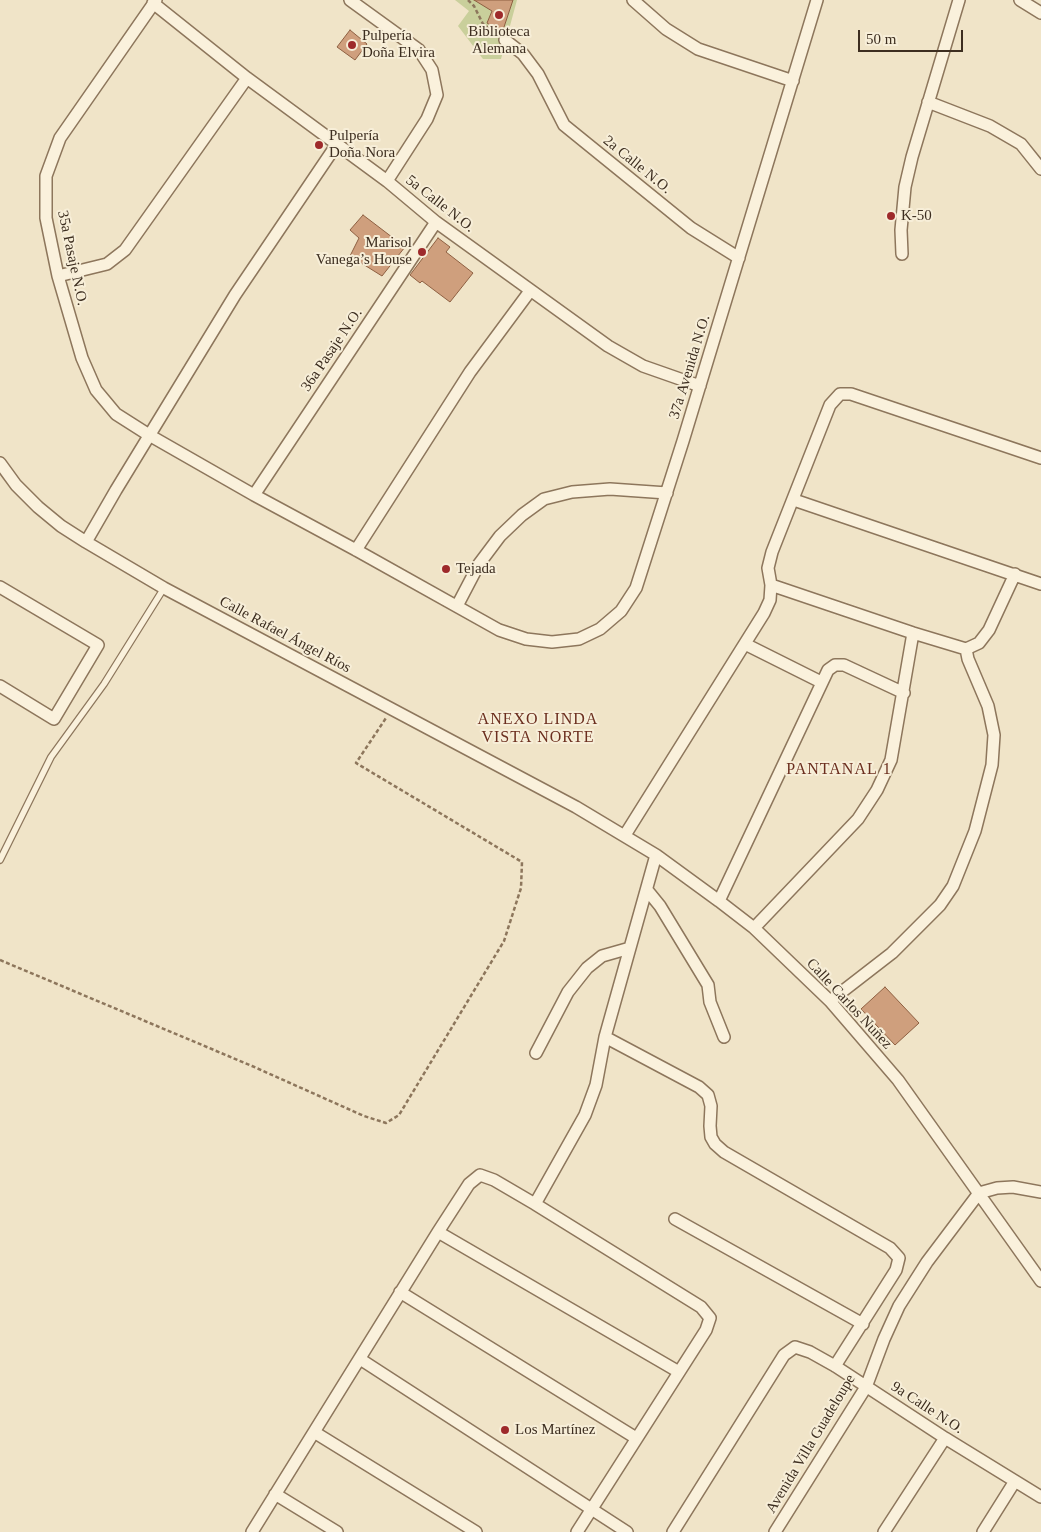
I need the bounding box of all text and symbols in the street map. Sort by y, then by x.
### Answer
marker: Biblioteca Alemana [493,9,505,21]
scale bar [861,20,966,52]
place label: Biblioteca Alemana [468,23,530,58]
place label: Pulpería Doña Elvira [362,27,435,62]
text: 50 m [866,31,896,47]
marker: Pulpería Doña Elvira [346,39,358,51]
place label: Pulpería Doña Nora [329,127,395,162]
street label: 2a Calle N.O. [599,132,675,198]
marker: Pulpería Doña Nora [313,139,325,151]
street label: 5a Calle N.O. [402,172,478,236]
place label: K-50 [901,207,932,225]
street label: 35a Pasaje N.O. [53,209,91,307]
marker: K-50 [885,210,897,222]
place label: Marisol Vanega’s House [316,234,412,269]
marker: Marisol Vanega’s House [416,246,428,258]
street label: 36a Pasaje N.O. [298,305,366,395]
street label: 37a Avenida N.O. [666,313,714,421]
place label: Tejada [456,560,496,578]
marker: Tejada [440,563,452,575]
street label: Calle Rafael Ángel Ríos [216,593,354,677]
district label: ANEXO LINDA VISTA NORTE [476,710,600,748]
district label: PANTANAL 1 [785,760,893,780]
street label: Calle Carlos Nuñez [802,955,896,1053]
street label: Avenida Villa Guadeloupe [762,1371,860,1517]
street label: 9a Calle N.O. [888,1378,966,1438]
place label: Los Martínez [515,1421,595,1439]
marker: Los Martínez [499,1424,511,1436]

